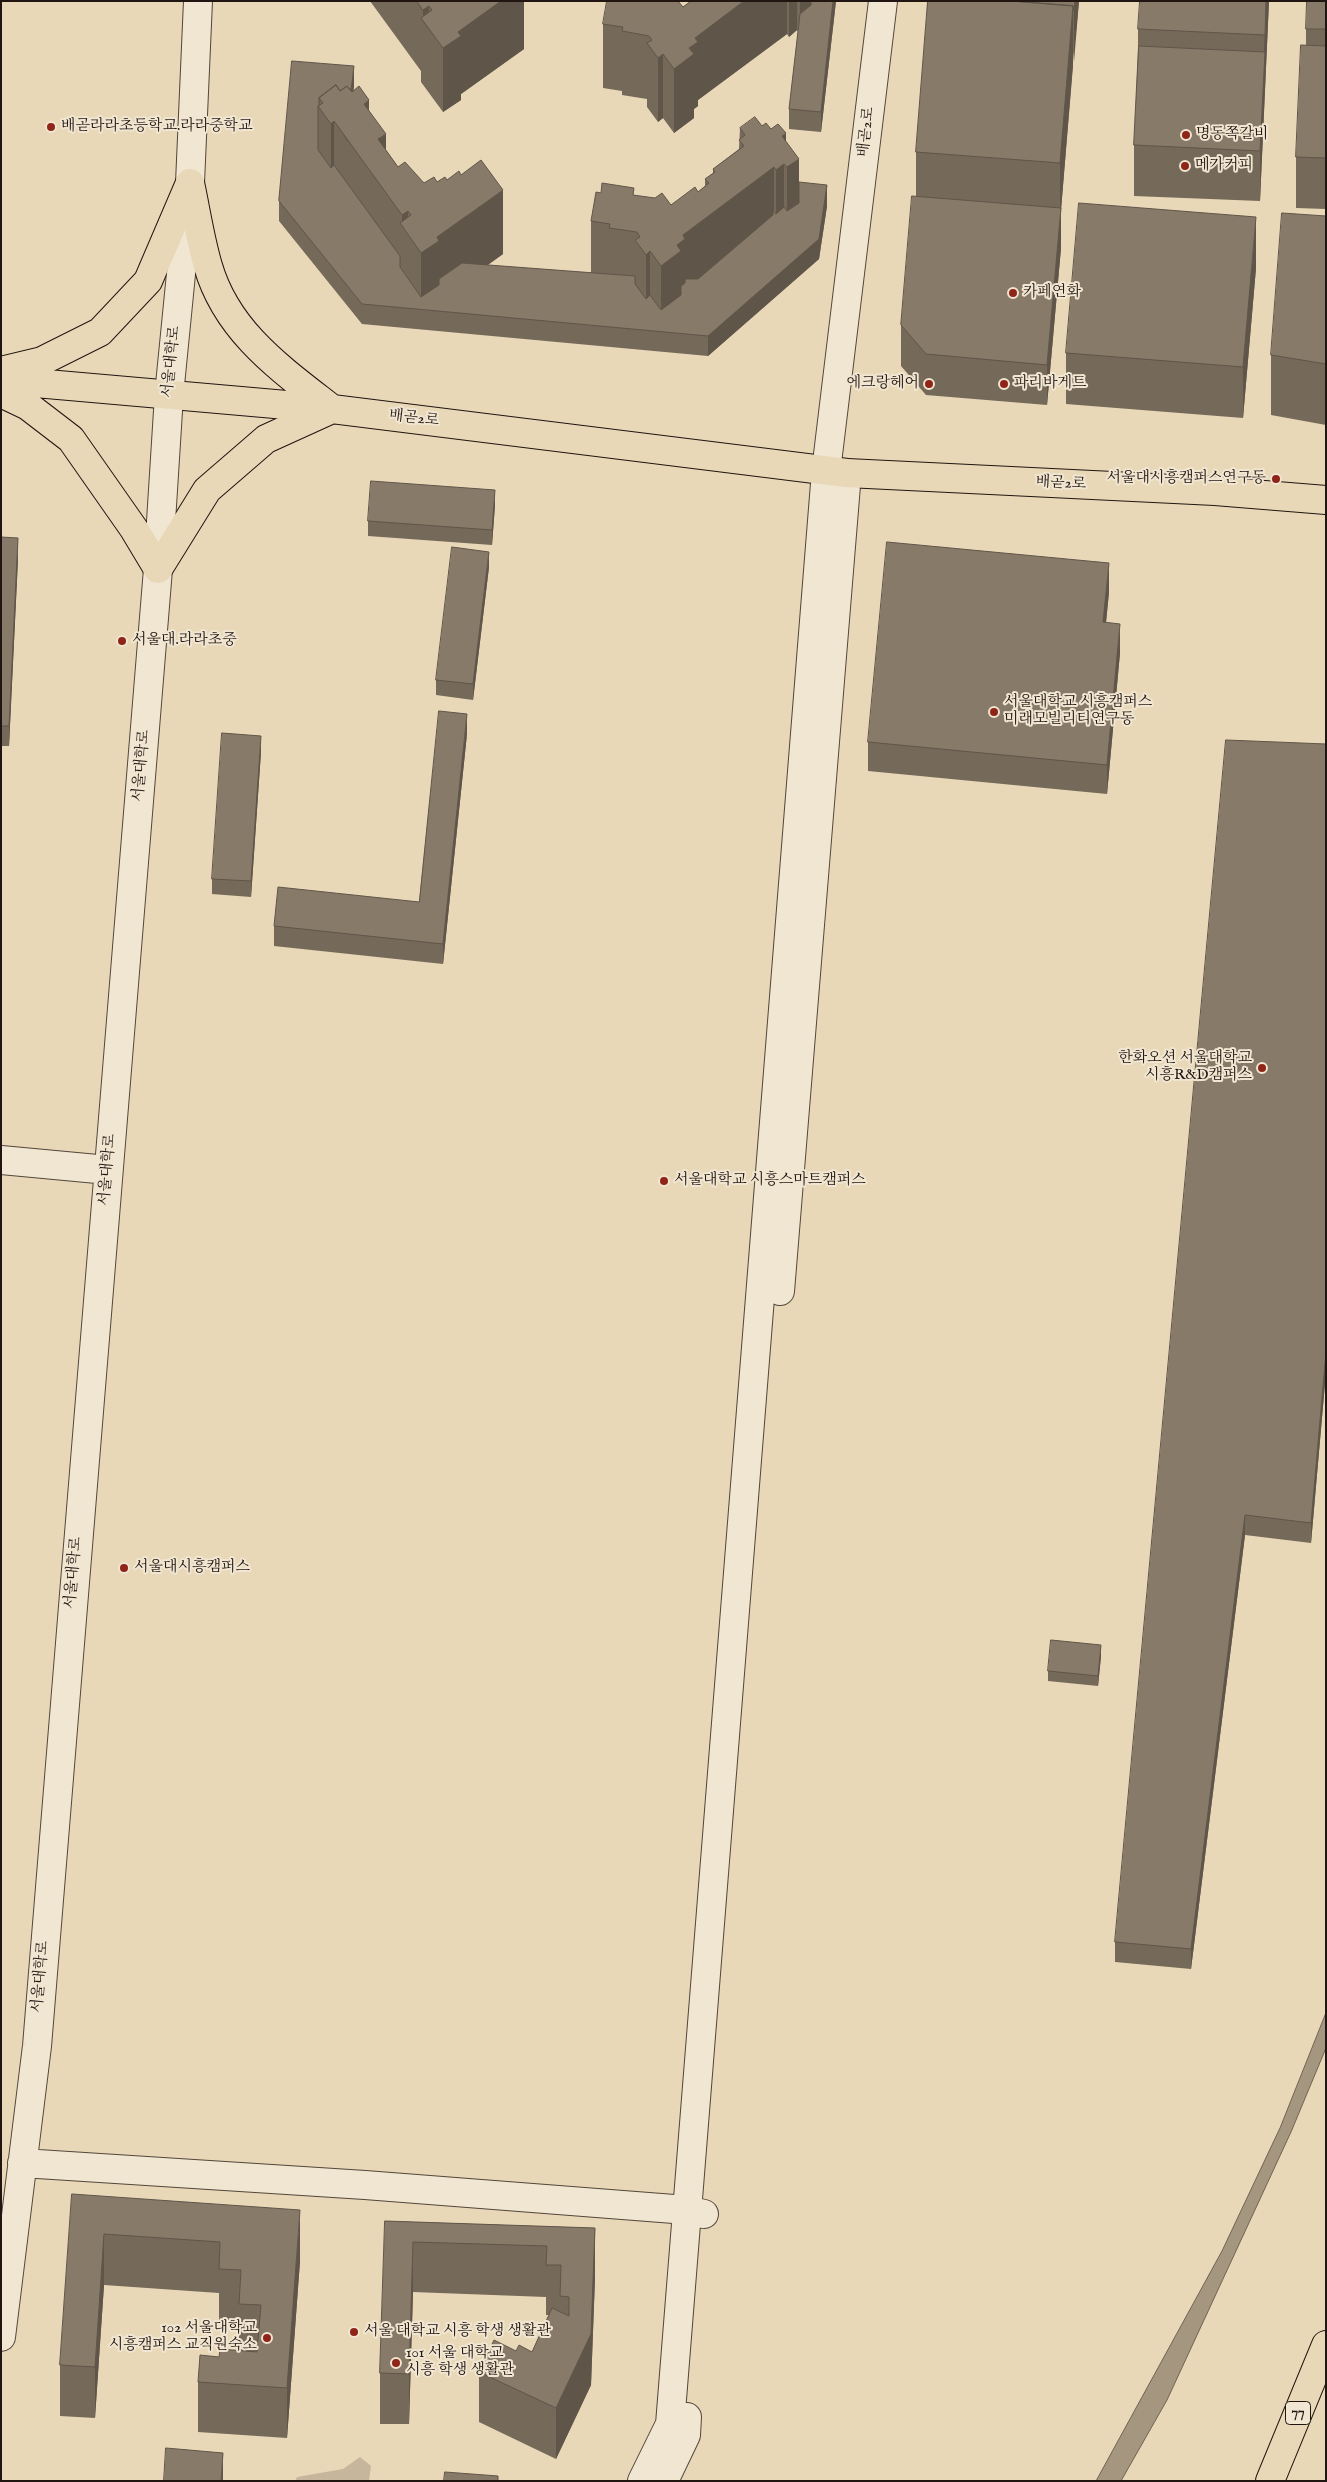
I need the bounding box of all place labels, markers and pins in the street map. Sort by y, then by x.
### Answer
place label: 배곧라라초등학교.라라중학교 [61,118,253,136]
marker: 배곧라라초등학교.라라중학교 [45,121,57,133]
place label: 명동쪽갈비 [1196,126,1268,144]
marker: 명동쪽갈비 [1180,129,1192,141]
place label: 메가커피 [1195,157,1253,175]
marker: 메가커피 [1179,160,1191,172]
place label: 카페연화 [1023,284,1081,302]
marker: 카페연화 [1007,287,1019,299]
place label: 에크랑헤어 [847,375,919,393]
place label: 파리바게트 [1014,375,1086,393]
marker: 에크랑헤어 [923,378,935,390]
marker: 파리바게트 [998,378,1010,390]
place label: 서울대시흥캠퍼스연구동 [1107,470,1266,488]
marker: 서울대시흥캠퍼스연구동 [1270,473,1282,485]
place label: 서울대.라라초중 [132,632,237,650]
marker: 서울대.라라초중 [116,635,128,647]
place label: 서울대학교 시흥캠퍼스 미래모빌리티연구동 [1004,694,1152,729]
marker: 서울대학교 시흥캠퍼스 미래모빌리티연구동 [988,706,1000,718]
place label: 한화오션 서울대학교 시흥R&D캠퍼스 [1118,1050,1252,1085]
marker: 한화오션 서울대학교 시흥R&D캠퍼스 [1256,1062,1268,1074]
place label: 서울대학교 시흥스마트캠퍼스 [674,1172,866,1190]
marker: 서울대학교 시흥스마트캠퍼스 [658,1175,670,1187]
place label: 서울대시흥캠퍼스 [134,1559,250,1577]
marker: 서울대시흥캠퍼스 [118,1562,130,1574]
place label: 102 서울대학교 시흥캠퍼스 교직원숙소 [109,2320,257,2355]
place label: 서울 대학교 시흥 학생 생활관 [364,2323,551,2341]
marker: 서울 대학교 시흥 학생 생활관 [348,2326,360,2338]
marker: 102 서울대학교 시흥캠퍼스 교직원숙소 [261,2332,273,2344]
place label: 101 서울 대학교 시흥 학생 생활관 [406,2345,514,2380]
marker: 101 서울 대학교 시흥 학생 생활관 [390,2357,402,2369]

